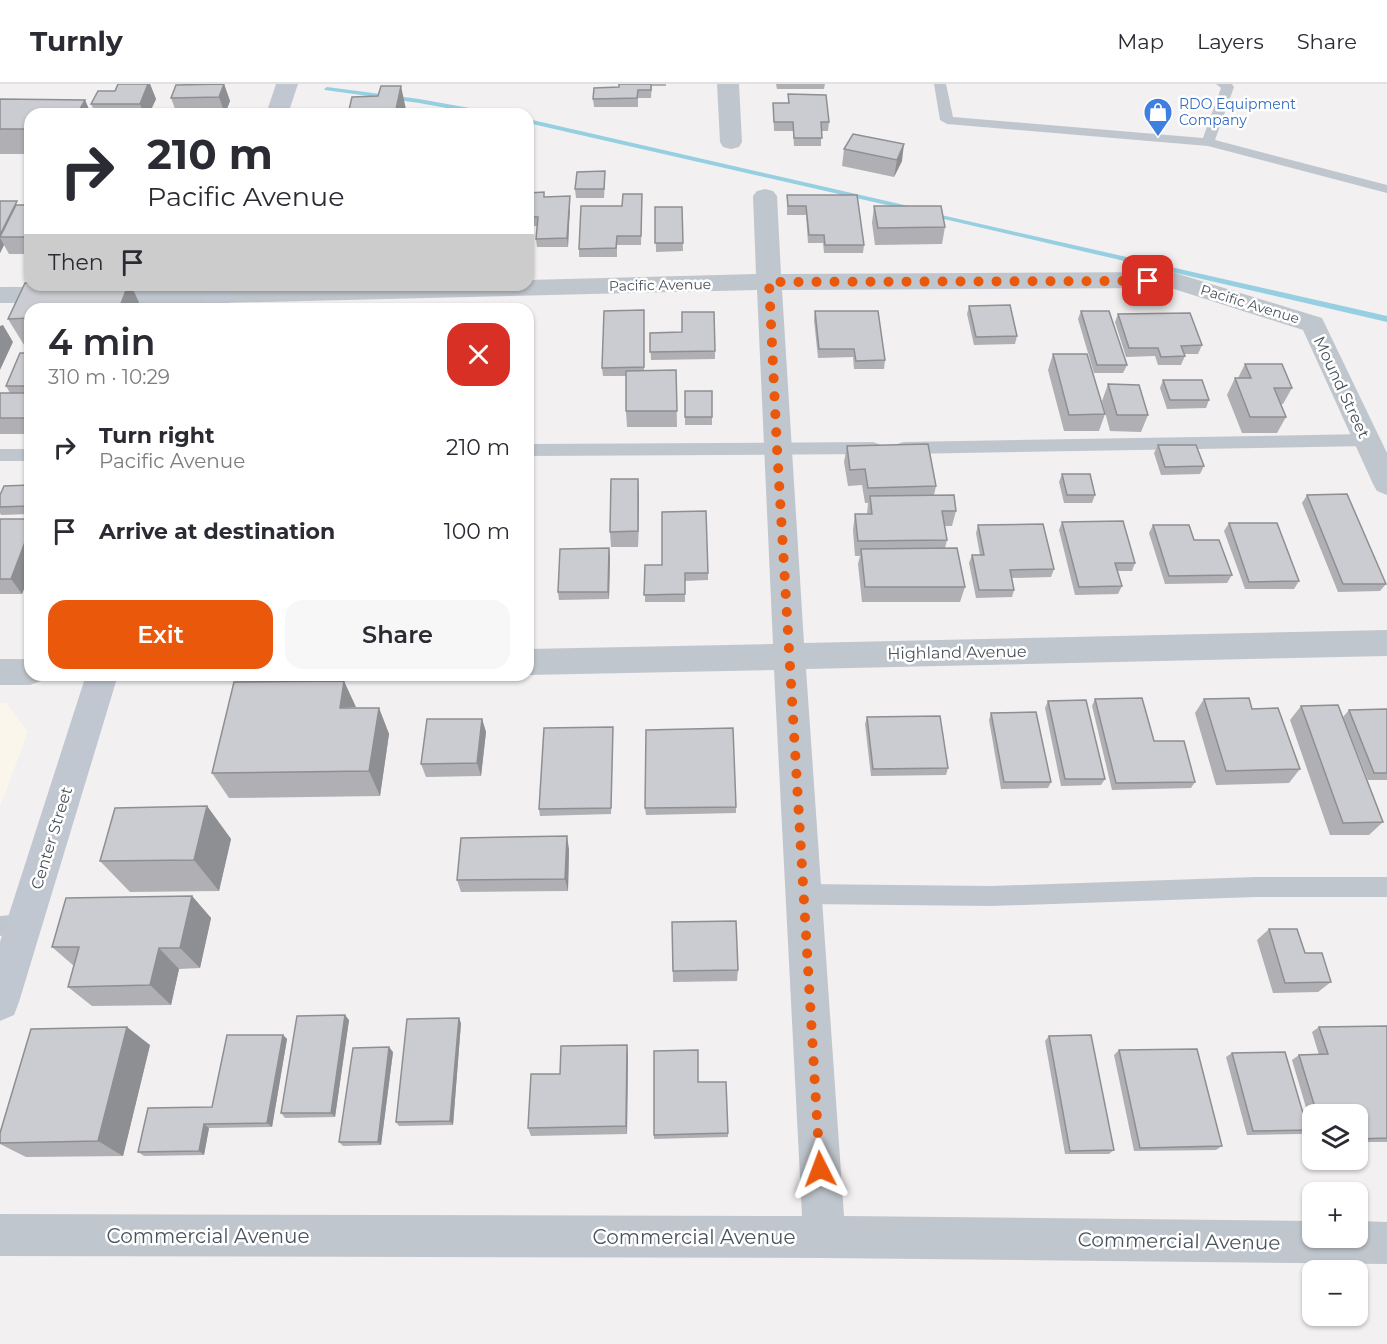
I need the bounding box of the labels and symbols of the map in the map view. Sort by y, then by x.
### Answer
place label: RDO Equipment Company [1179,95,1296,129]
shop icon: RDO Equipment Company [1142,96,1174,138]
pin [1122,255,1173,306]
street label: Pacific Avenue [609,275,711,295]
street label: Pacific Avenue [1198,280,1302,328]
street label: Mound Street [1310,333,1374,442]
street label: Highland Avenue [887,642,1027,663]
street label: Center Street [27,784,76,892]
position arrow [788,1137,852,1201]
street label: Commercial Avenue [107,1224,309,1248]
street label: Commercial Avenue [593,1225,795,1249]
street label: Commercial Avenue [1077,1227,1281,1255]

